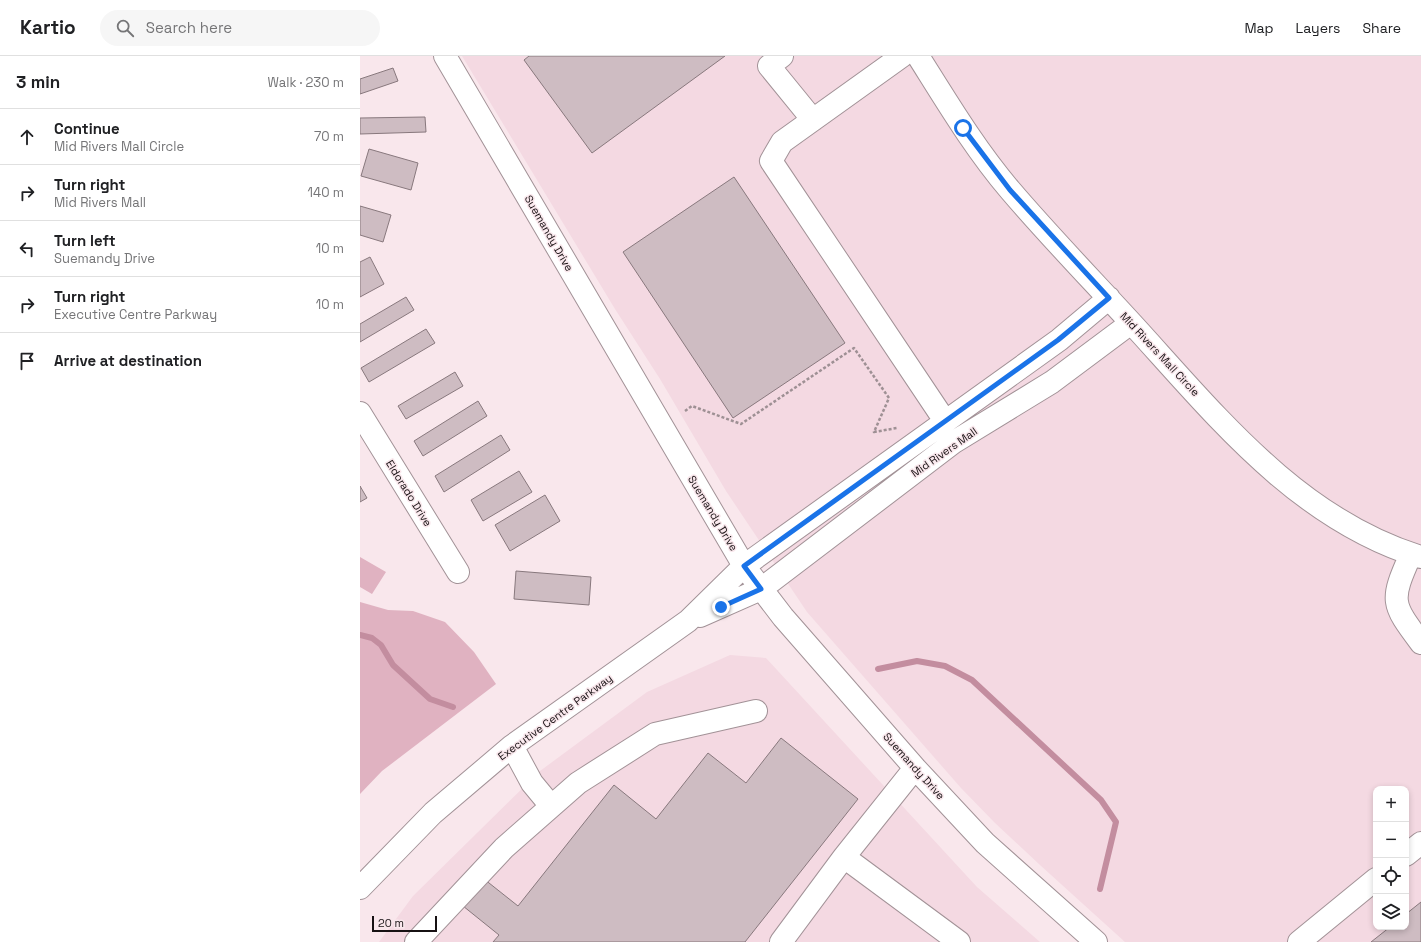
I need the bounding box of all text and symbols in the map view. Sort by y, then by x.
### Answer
search box [100,10,380,46]
text: Kartio [20,15,76,40]
icon: search [114,17,136,39]
text: Search here [146,18,232,37]
text: Map [1244,19,1274,37]
text: Layers [1296,19,1340,37]
text: Share [1362,19,1401,37]
text: 3 min [16,71,60,93]
text: Walk · 230 m [267,74,344,91]
text: Continue [54,119,120,138]
route start [954,119,972,137]
icon: ahead [16,126,38,148]
text: 70 m [314,128,344,145]
text: Mid Rivers Mall Circle [54,138,184,155]
text: Turn right [54,175,125,194]
icon: right [16,182,38,204]
text: 140 m [308,184,344,201]
street label: Suemandy Drive [522,192,576,274]
text: Mid Rivers Mall [54,194,146,211]
text: Turn left [54,231,116,250]
icon: left [16,238,38,260]
text: 10 m [316,240,344,257]
text: Suemandy Drive [54,250,155,267]
text: Turn right [54,287,125,306]
icon: right [16,294,38,316]
text: 10 m [316,296,344,313]
text: Executive Centre Parkway [54,306,217,323]
street label: Mid Rivers Mall Circle [1117,309,1203,399]
icon: arrive [16,350,38,372]
text: Arrive at destination [54,351,202,370]
street label: Mid Rivers Mall [908,424,980,480]
street label: Eldorado Drive [383,457,435,529]
street label: Suemandy Drive [685,473,741,553]
route end [712,598,730,616]
street label: Executive Centre Parkway [495,671,615,763]
street label: Suemandy Drive [880,730,948,802]
map controls [1373,786,1409,930]
button: + [1373,786,1409,822]
button: − [1373,822,1409,858]
button: locate [1373,858,1409,894]
button: layers [1373,894,1409,930]
scale bar [372,914,437,933]
text: 20 m [378,916,404,930]

